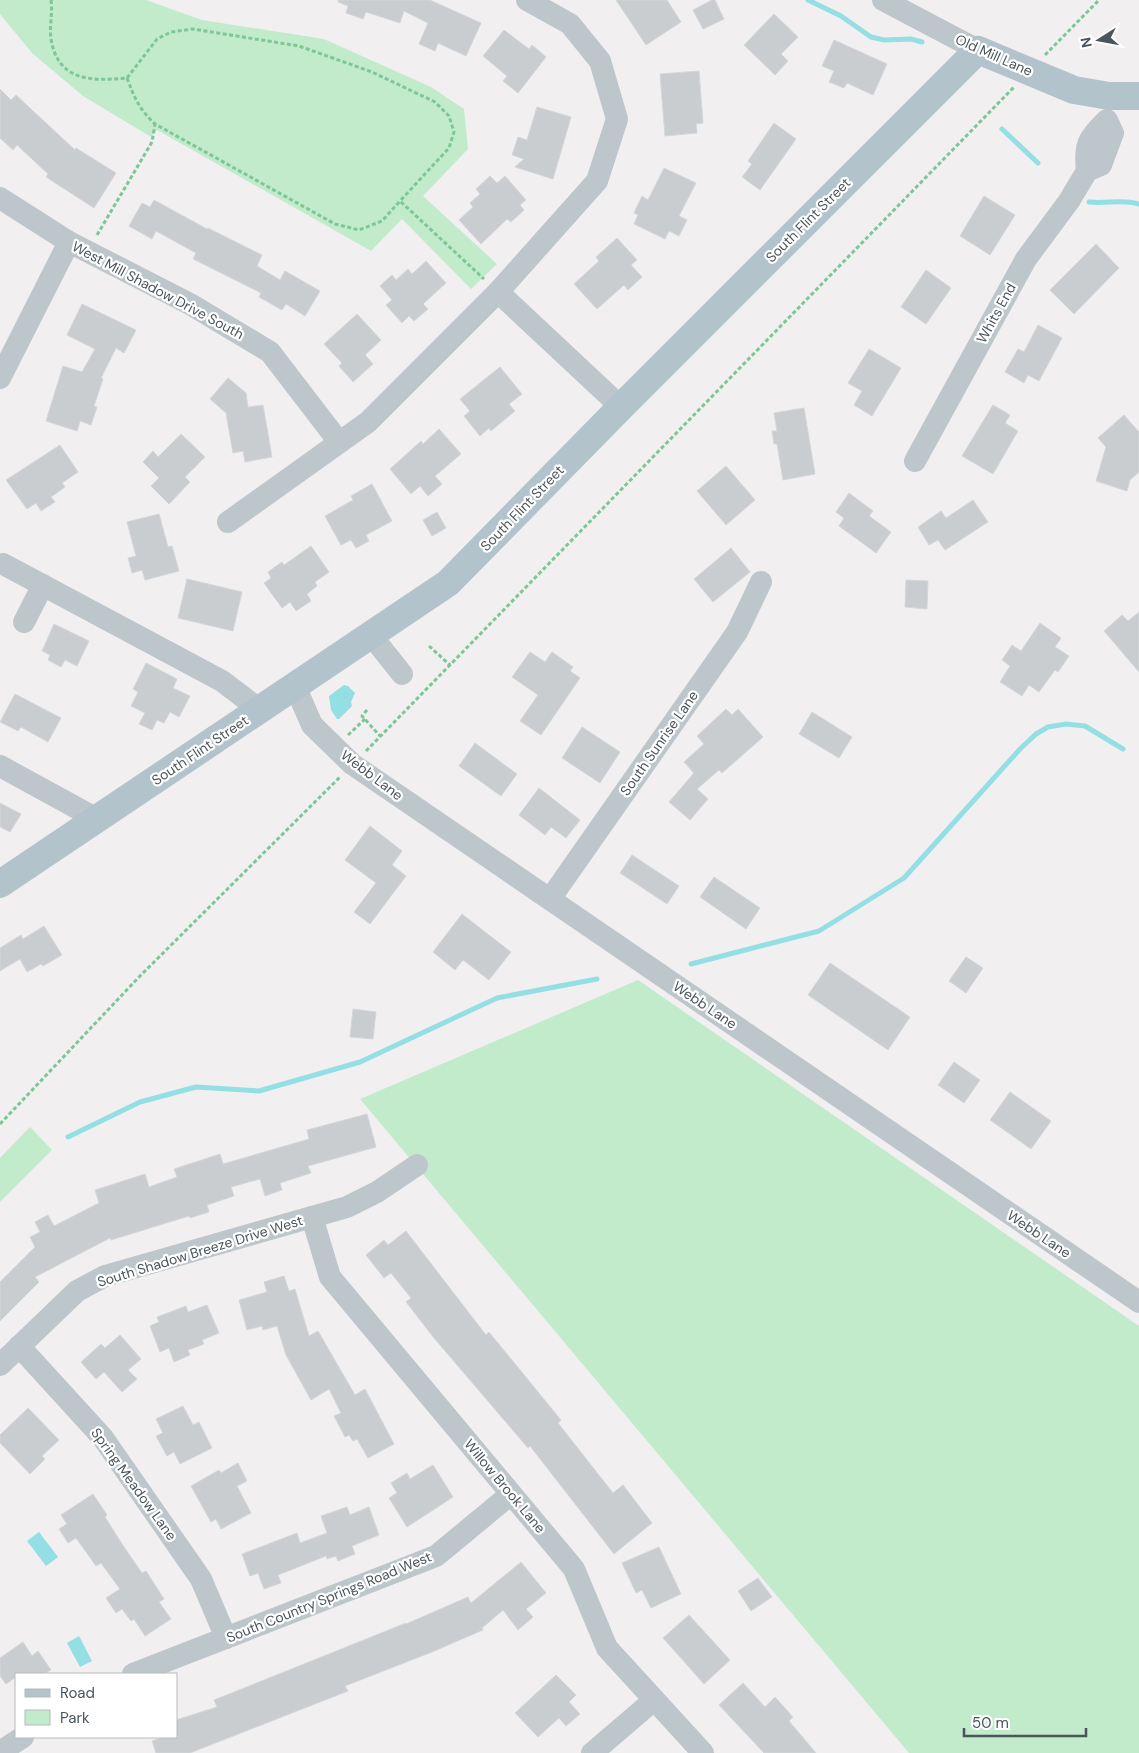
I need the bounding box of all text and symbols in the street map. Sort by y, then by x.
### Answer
north arrow [1074,15,1124,65]
street label: Old Mill Lane [953,30,1035,80]
text: N [1076,36,1096,49]
street label: South Flint Street [762,174,854,266]
street label: West Mill Shadow Drive South [69,237,247,343]
street label: Whits End [972,280,1020,346]
street label: South Flint Street [476,461,568,555]
street label: South Sunrise Lane [616,687,702,799]
street label: South Flint Street [148,711,252,789]
street label: Webb Lane [337,746,407,804]
street label: Webb Lane [670,977,740,1033]
street label: Webb Lane [1004,1206,1074,1262]
street label: South Shadow Breeze Drive West [95,1211,305,1291]
street label: Spring Meadow Lane [87,1424,181,1544]
street label: Willow Brook Lane [460,1435,550,1537]
street label: South Country Springs Road West [224,1548,434,1646]
legend [15,1673,178,1738]
text: Road [60,1683,95,1703]
scale bar [964,1706,1086,1738]
text: Park [60,1708,90,1728]
text: 50 m [972,1713,1009,1733]

